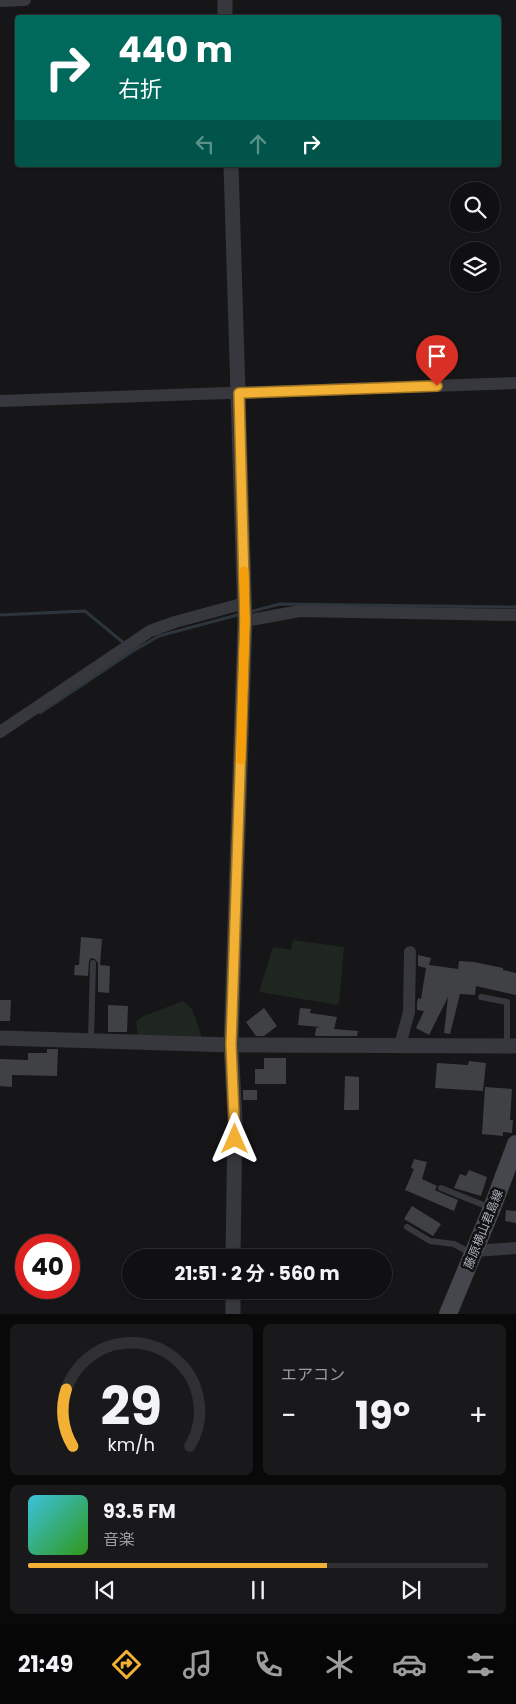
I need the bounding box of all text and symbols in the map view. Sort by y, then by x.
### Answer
text: 440 m [118,25,233,74]
icon: right [35,35,100,100]
text: 右折 [118,74,162,105]
icon: left [191,130,219,158]
icon: ahead [244,130,272,158]
icon: right [297,130,325,158]
map controls [450,182,500,292]
button: search [450,182,500,232]
button: layers [450,242,500,292]
pin [416,335,458,386]
icon: arrive [423,342,451,370]
position arrow [208,1112,260,1164]
street label: 藤原横山君島線 [459,1187,507,1271]
speed limit sign: 40 [15,1234,80,1299]
text: 21:51 · 2 分 · 560 m [174,1260,340,1287]
text: エアコン [281,1363,345,1386]
text: 29 [101,1370,162,1443]
text: 19° [355,1389,410,1442]
text: − [281,1396,296,1435]
text: + [469,1396,488,1435]
text: km/h [108,1432,155,1457]
text: 93.5 FM [103,1498,176,1525]
text: 音楽 [103,1528,135,1551]
icon: previous [91,1576,119,1604]
icon: pause [244,1576,272,1604]
icon: next [397,1576,425,1604]
icon: directions [109,1647,144,1682]
icon: music [180,1647,215,1682]
icon: phone [251,1647,286,1682]
icon: climate [322,1647,357,1682]
icon: car [392,1647,427,1682]
icon: filters [463,1647,498,1682]
text: 21:49 [18,1649,73,1680]

